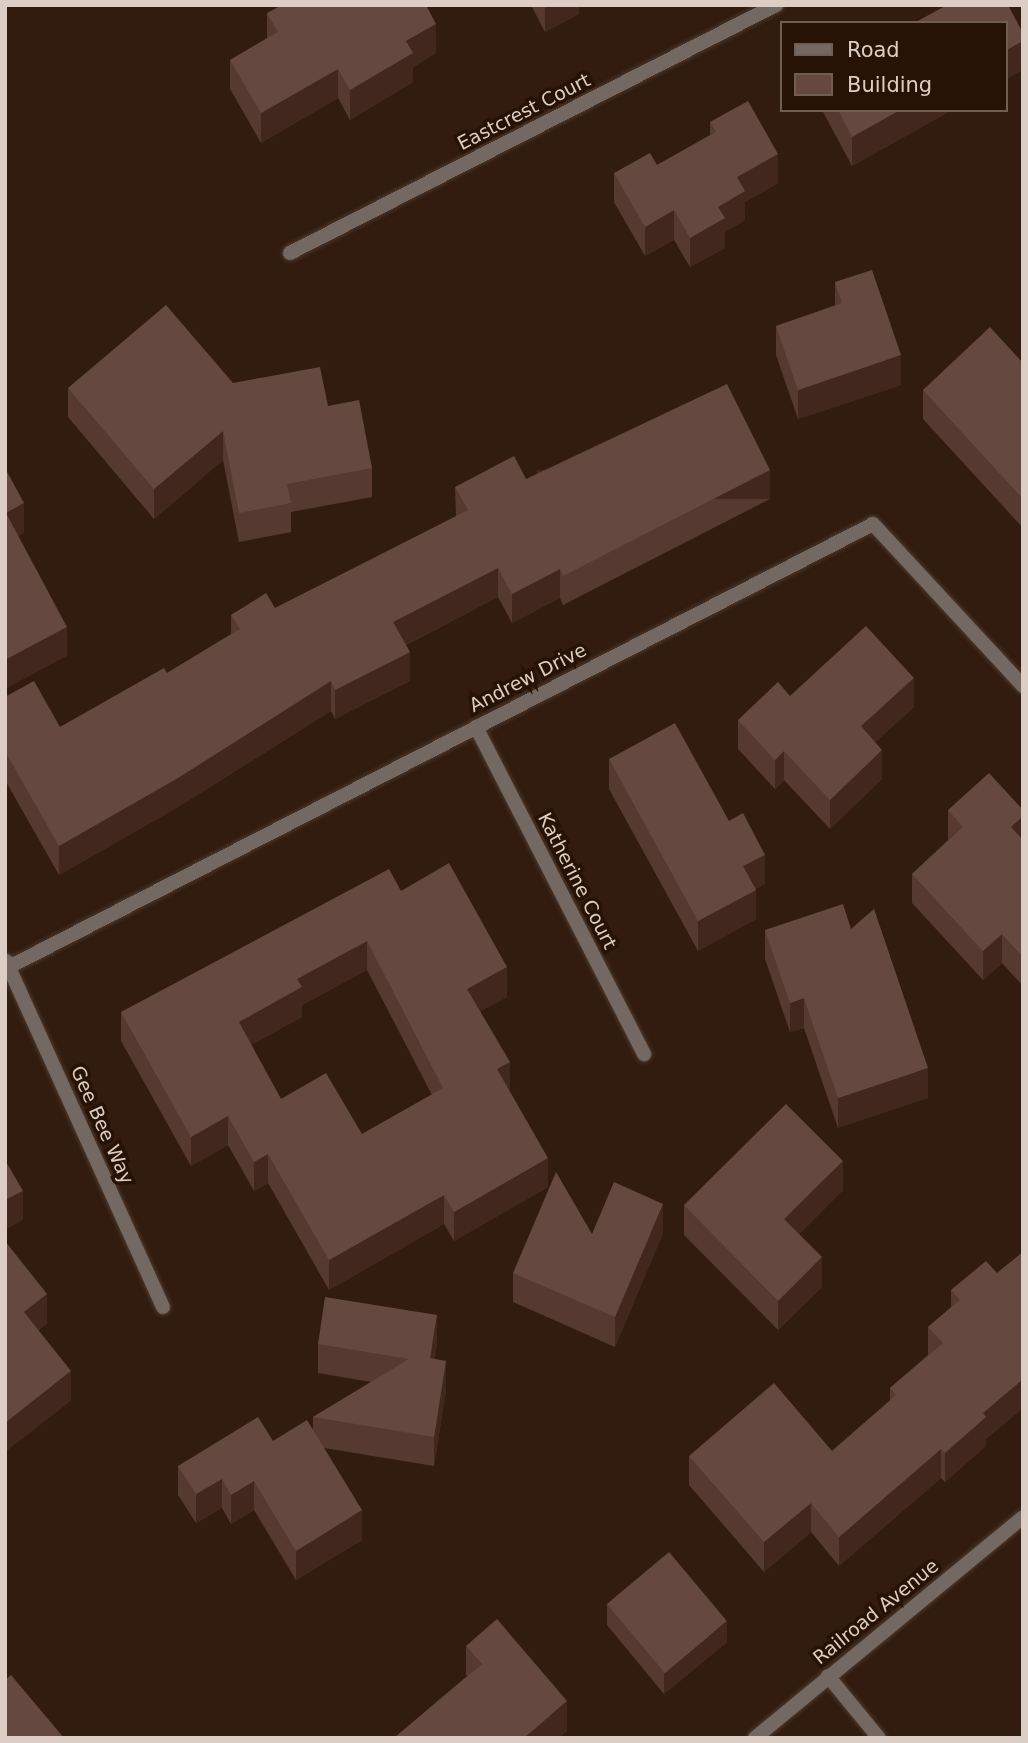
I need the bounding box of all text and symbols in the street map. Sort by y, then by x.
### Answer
legend [780,21,1007,112]
text: Road [847,38,900,62]
street label: Eastcrest Court [454,69,594,155]
text: Building [847,73,932,97]
street label: Andrew Drive [466,639,590,717]
street label: Katherine Court [533,809,621,953]
street label: Gee Bee Way [66,1062,138,1188]
street label: Railroad Avenue [809,1555,943,1669]

